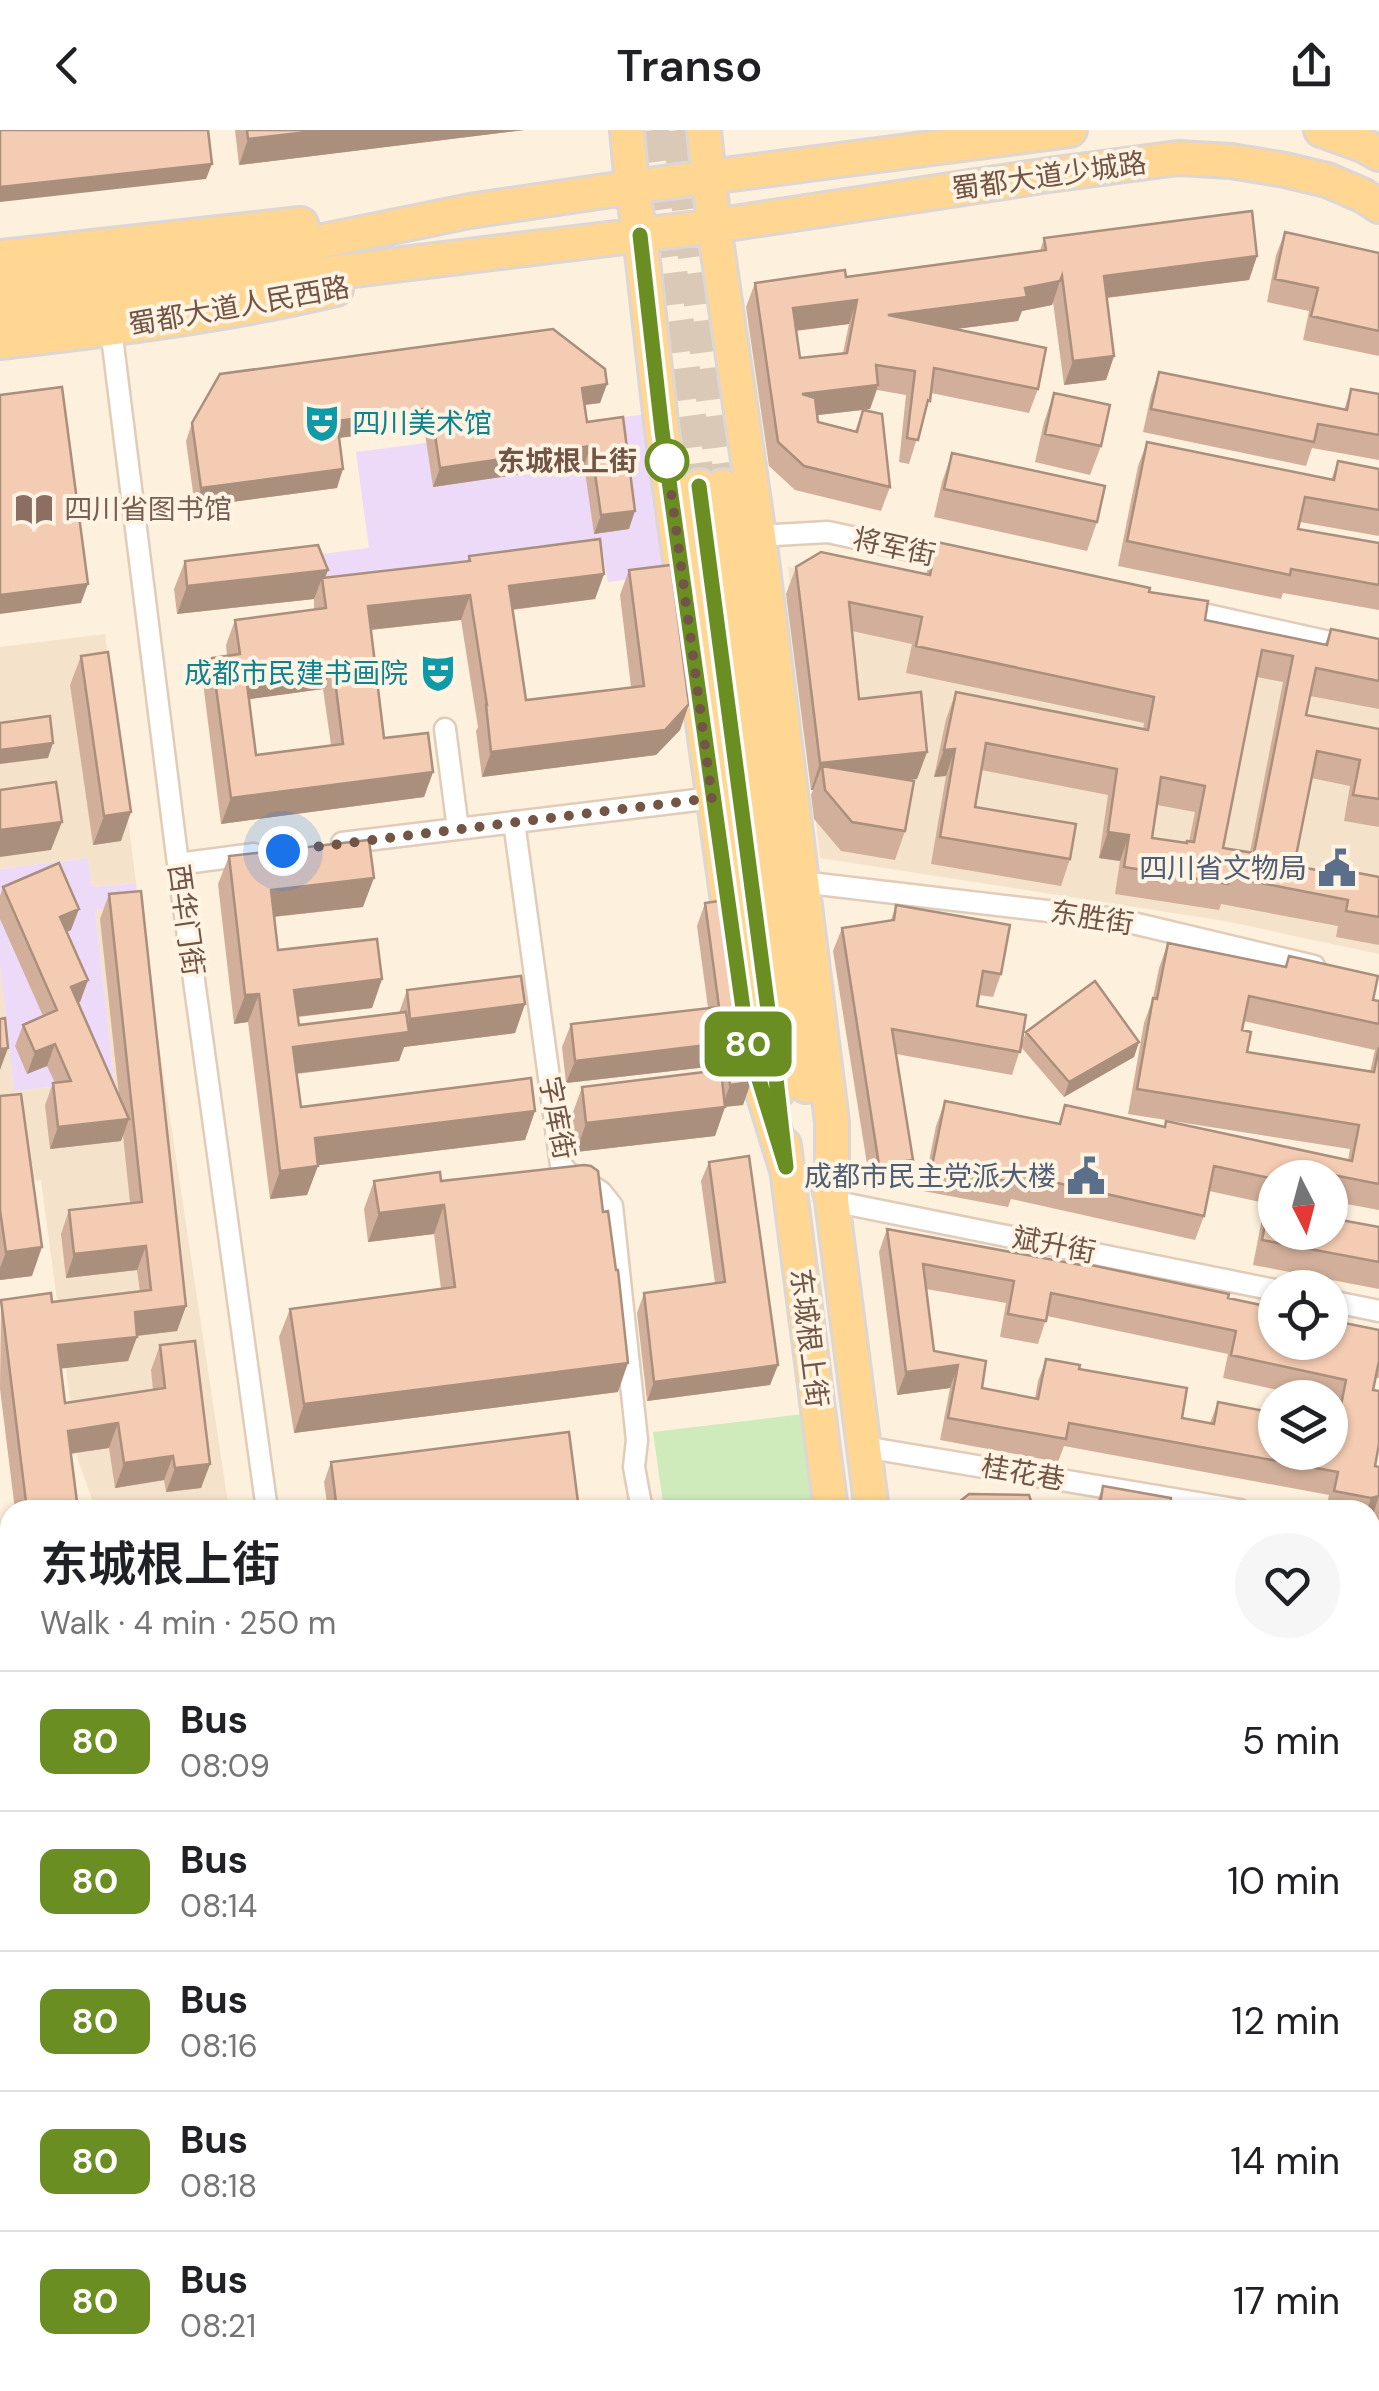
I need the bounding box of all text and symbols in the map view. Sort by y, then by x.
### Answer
text: Transo [617,36,762,95]
icon: back [40,38,95,93]
icon: share [1284,38,1339,93]
street label: 蜀都大道少城路 [949,144,1149,208]
street label: 蜀都大道人民西路 [125,268,353,344]
theatre icon: 四川美术馆 [301,402,343,444]
place label: 四川美术馆 [352,405,492,442]
marker: 东城根上街 [646,440,688,482]
place label: 东城根上街 [497,443,637,480]
library icon: 四川省图书馆 [13,488,55,530]
place label: 四川省图书馆 [64,491,232,528]
street label: 将军街 [849,520,939,574]
theatre icon: 成都市民建书画院 [417,652,459,694]
place label: 成都市民建书画院 [184,655,408,692]
your location [258,826,308,876]
public building icon: 四川省文物局 [1316,847,1358,889]
place label: 四川省文物局 [1139,850,1307,887]
street label: 西华门街 [160,862,212,978]
street label: 东胜街 [1048,893,1136,943]
line badge: 80 [703,1012,793,1076]
text: 80 [725,1021,771,1067]
street label: 字库街 [531,1073,583,1163]
public building icon: 成都市民主党派大楼 [1065,1155,1107,1197]
place label: 成都市民主党派大楼 [804,1158,1056,1195]
north arrow [1258,1160,1348,1250]
map controls [1258,1160,1348,1470]
street label: 斌升街 [1009,1219,1099,1271]
street label: 东城根上街 [782,1266,836,1410]
button: locate [1258,1270,1348,1360]
button: layers [1258,1380,1348,1470]
street label: 桂花巷 [978,1447,1068,1499]
text: 东城根上街 [40,1533,280,1596]
button: heart [1235,1533,1340,1638]
text: Walk · 4 min · 250 m [40,1602,336,1644]
text: Bus [180,1695,248,1745]
text: 5 min [1242,1716,1340,1766]
text: 80 [72,1718,118,1764]
text: 08:09 [180,1745,270,1787]
text: Bus [180,1835,248,1885]
text: 10 min [1227,1856,1340,1906]
text: 80 [72,1858,118,1904]
text: 08:14 [180,1885,257,1927]
text: Bus [180,1975,248,2025]
text: 12 min [1231,1996,1340,2046]
text: 80 [72,1998,118,2044]
text: 08:16 [180,2025,258,2067]
text: Bus [180,2115,248,2165]
text: 14 min [1230,2136,1340,2186]
text: 80 [72,2138,118,2184]
text: 08:18 [180,2165,257,2207]
text: Bus [180,2255,248,2305]
text: 17 min [1233,2276,1340,2326]
text: 80 [72,2278,118,2324]
text: 08:21 [180,2305,256,2347]

